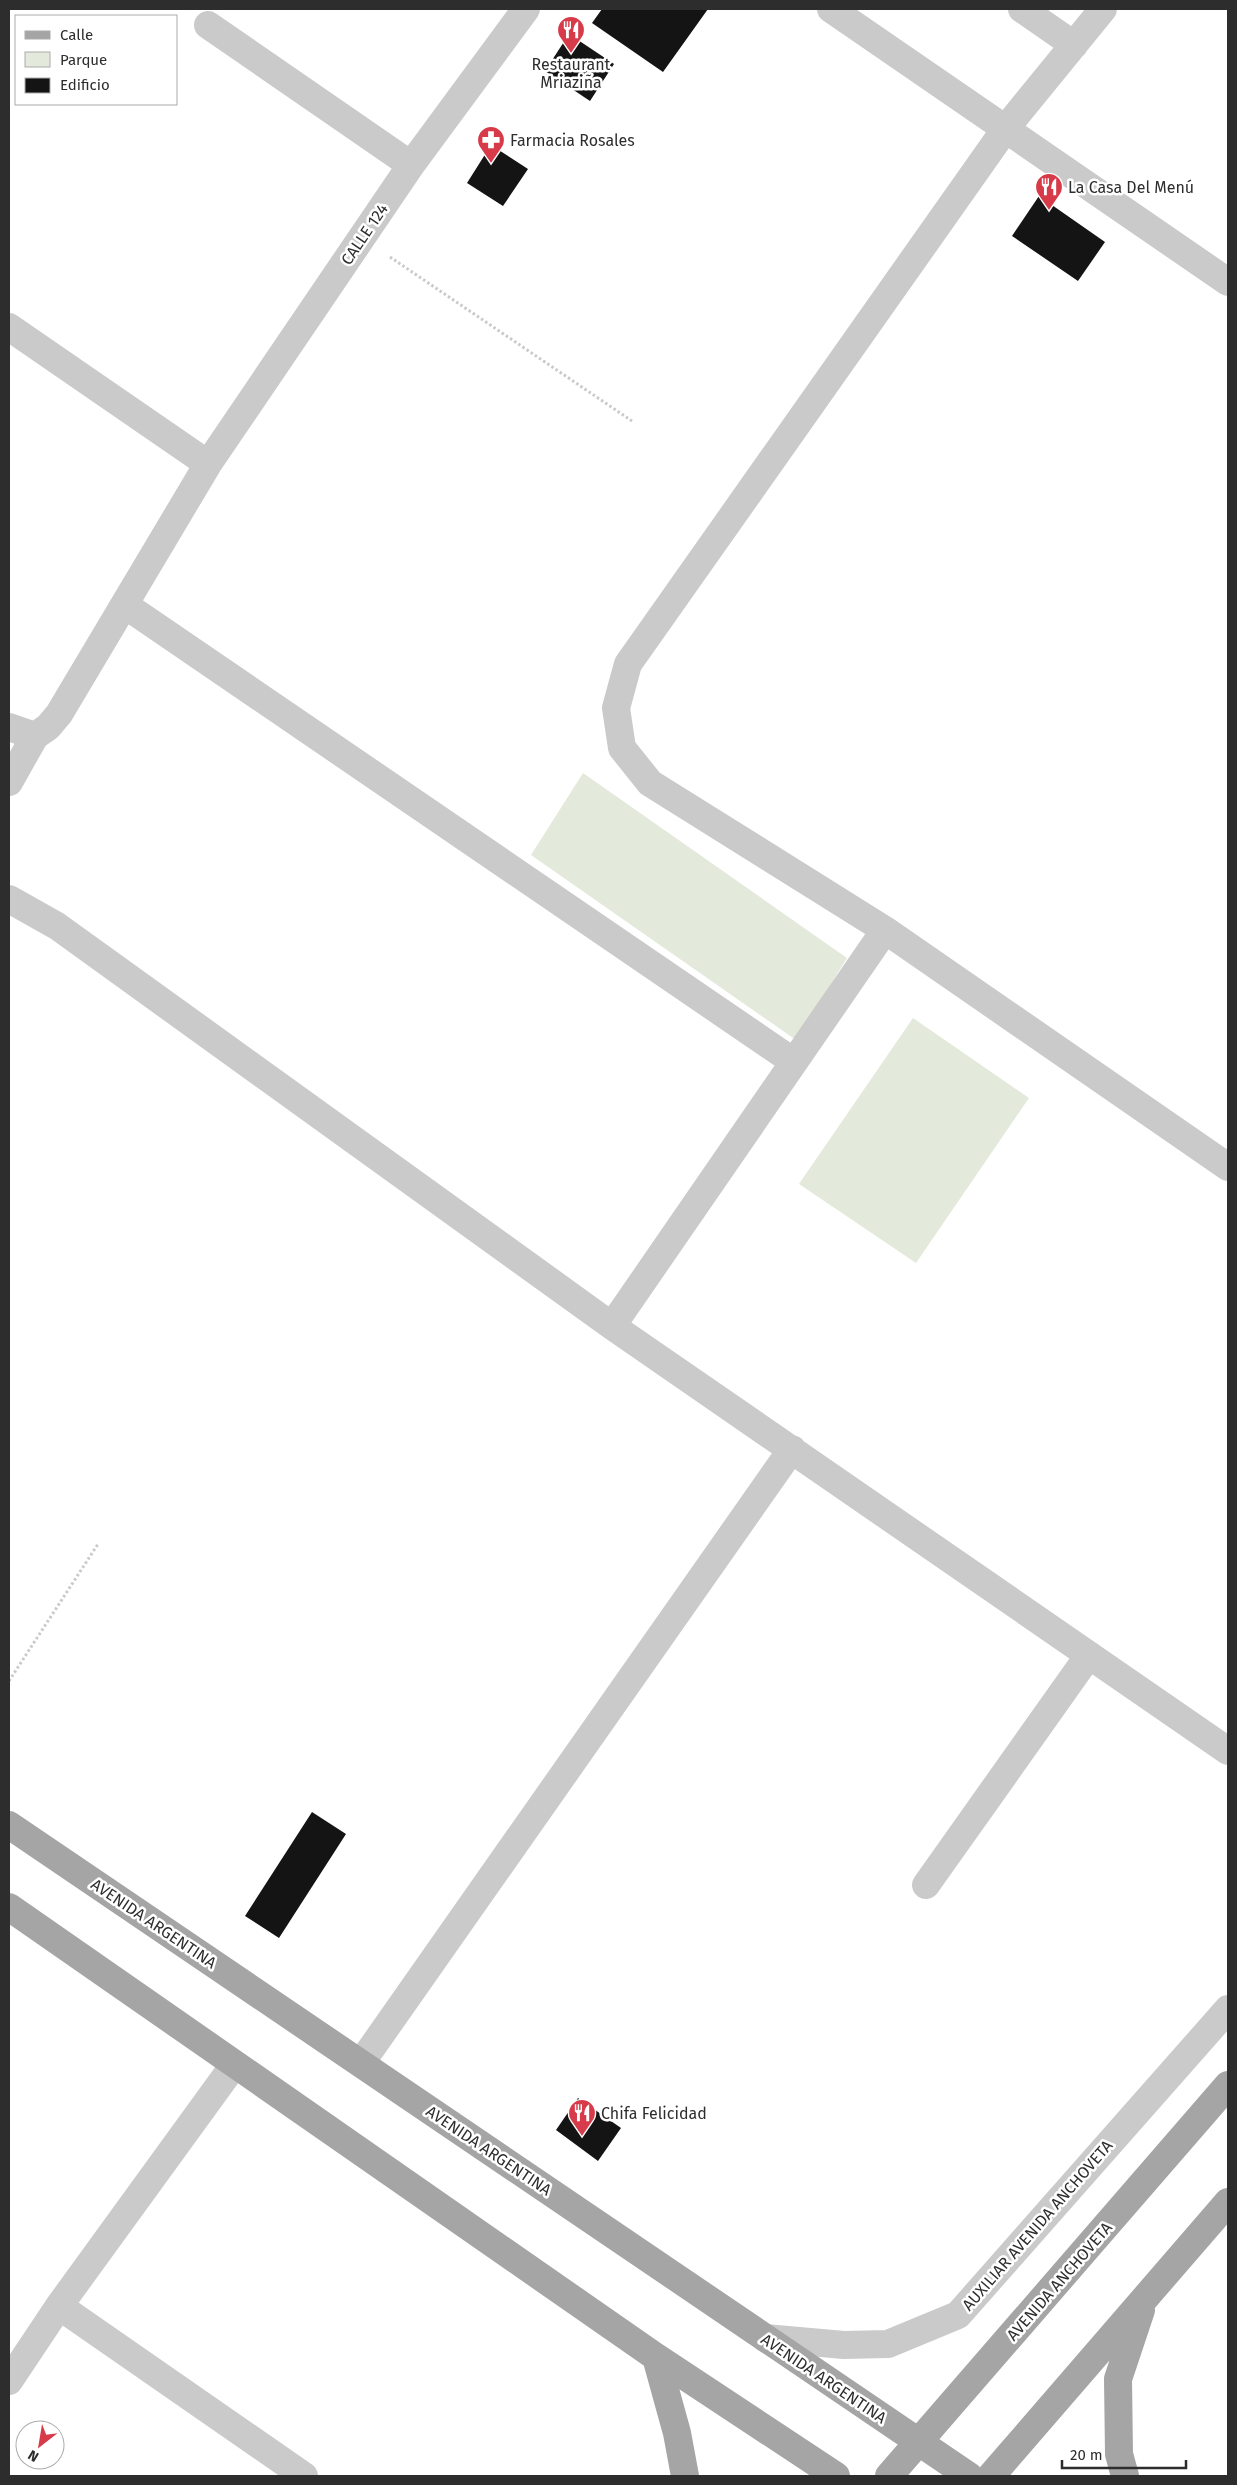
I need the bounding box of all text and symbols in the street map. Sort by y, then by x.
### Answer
legend [15,15,178,105]
restaurant icon: Restaurant Mriaziña [556,15,586,54]
text: Calle [60,26,93,44]
text: Parque [60,51,107,69]
place label: Restaurant Mriaziña [532,55,611,92]
text: Edificio [60,76,110,94]
pharmacy icon: Farmacia Rosales [476,125,506,164]
place label: Farmacia Rosales [510,131,635,150]
restaurant icon: La Casa Del Menú [1034,172,1064,211]
place label: La Casa Del Menú [1068,178,1194,197]
street label: CALLE 124 [337,200,392,269]
street label: AVENIDA ARGENTINA [87,1874,221,1973]
restaurant icon: Chifa Felicidad [567,2098,597,2137]
street label: AVENIDA ARGENTINA [422,2101,556,2200]
place label: Chifa Felicidad [601,2104,707,2123]
street label: AUXILIAR AVENIDA ANCHOVETA [958,2136,1116,2314]
street label: AVENIDA ANCHOVETA [1002,2218,1116,2344]
street label: AVENIDA ARGENTINA [757,2329,891,2428]
north arrow [15,2420,65,2470]
scale bar [1062,2438,1186,2470]
text: N [25,2446,42,2465]
text: 20 m [1070,2446,1103,2464]

